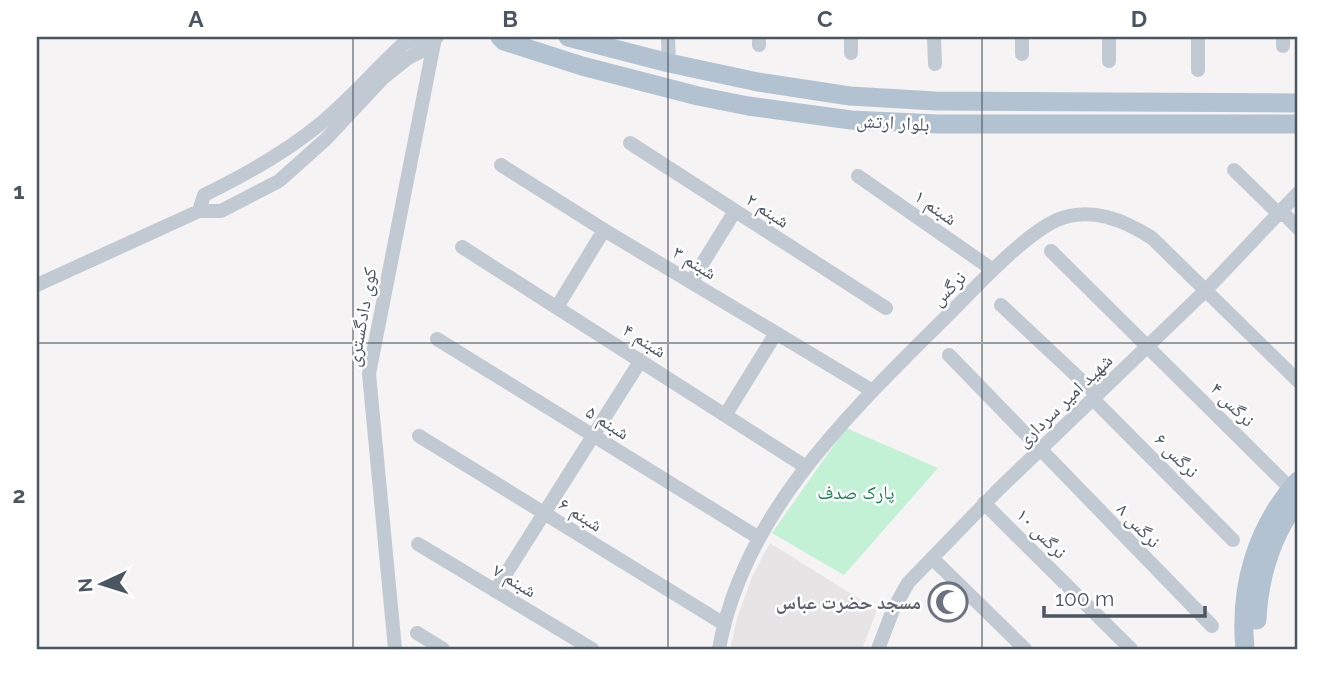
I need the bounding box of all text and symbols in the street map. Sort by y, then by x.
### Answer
text: A [188,5,204,32]
text: B [502,5,518,32]
text: C [817,5,833,32]
text: D [1131,5,1147,32]
street label: بلوار ارتش [856,109,930,136]
text: 1 [13,177,25,204]
street label: شبنم ۱ [909,185,962,231]
street label: شبنم ۲ [741,188,794,234]
street label: شبنم ۳ [668,240,721,285]
street label: کوی دادگستری [341,266,382,369]
street label: نرگس [926,266,971,311]
street label: شبنم ۴ [618,318,671,363]
street label: شهید امیر سرداری [1012,349,1117,452]
street label: نرگس ۴ [1206,377,1260,431]
street label: شبنم ۵ [581,400,634,445]
street label: نرگس ۶ [1150,428,1204,482]
text: 2 [13,481,25,508]
park label: پارک صدف [817,481,895,504]
street label: شبنم ۶ [554,492,607,537]
street label: نرگس ۸ [1112,498,1165,553]
street label: نرگس ۱۰ [1012,503,1072,563]
north arrow [66,550,136,620]
street label: شبنم ۷ [488,558,541,603]
scale bar [1044,574,1206,618]
text: N [74,577,97,593]
mosque icon: مسجد حضرت عباس [927,581,969,623]
text: 100 m [1055,586,1114,611]
place label: مسجد حضرت عباس [776,591,921,614]

